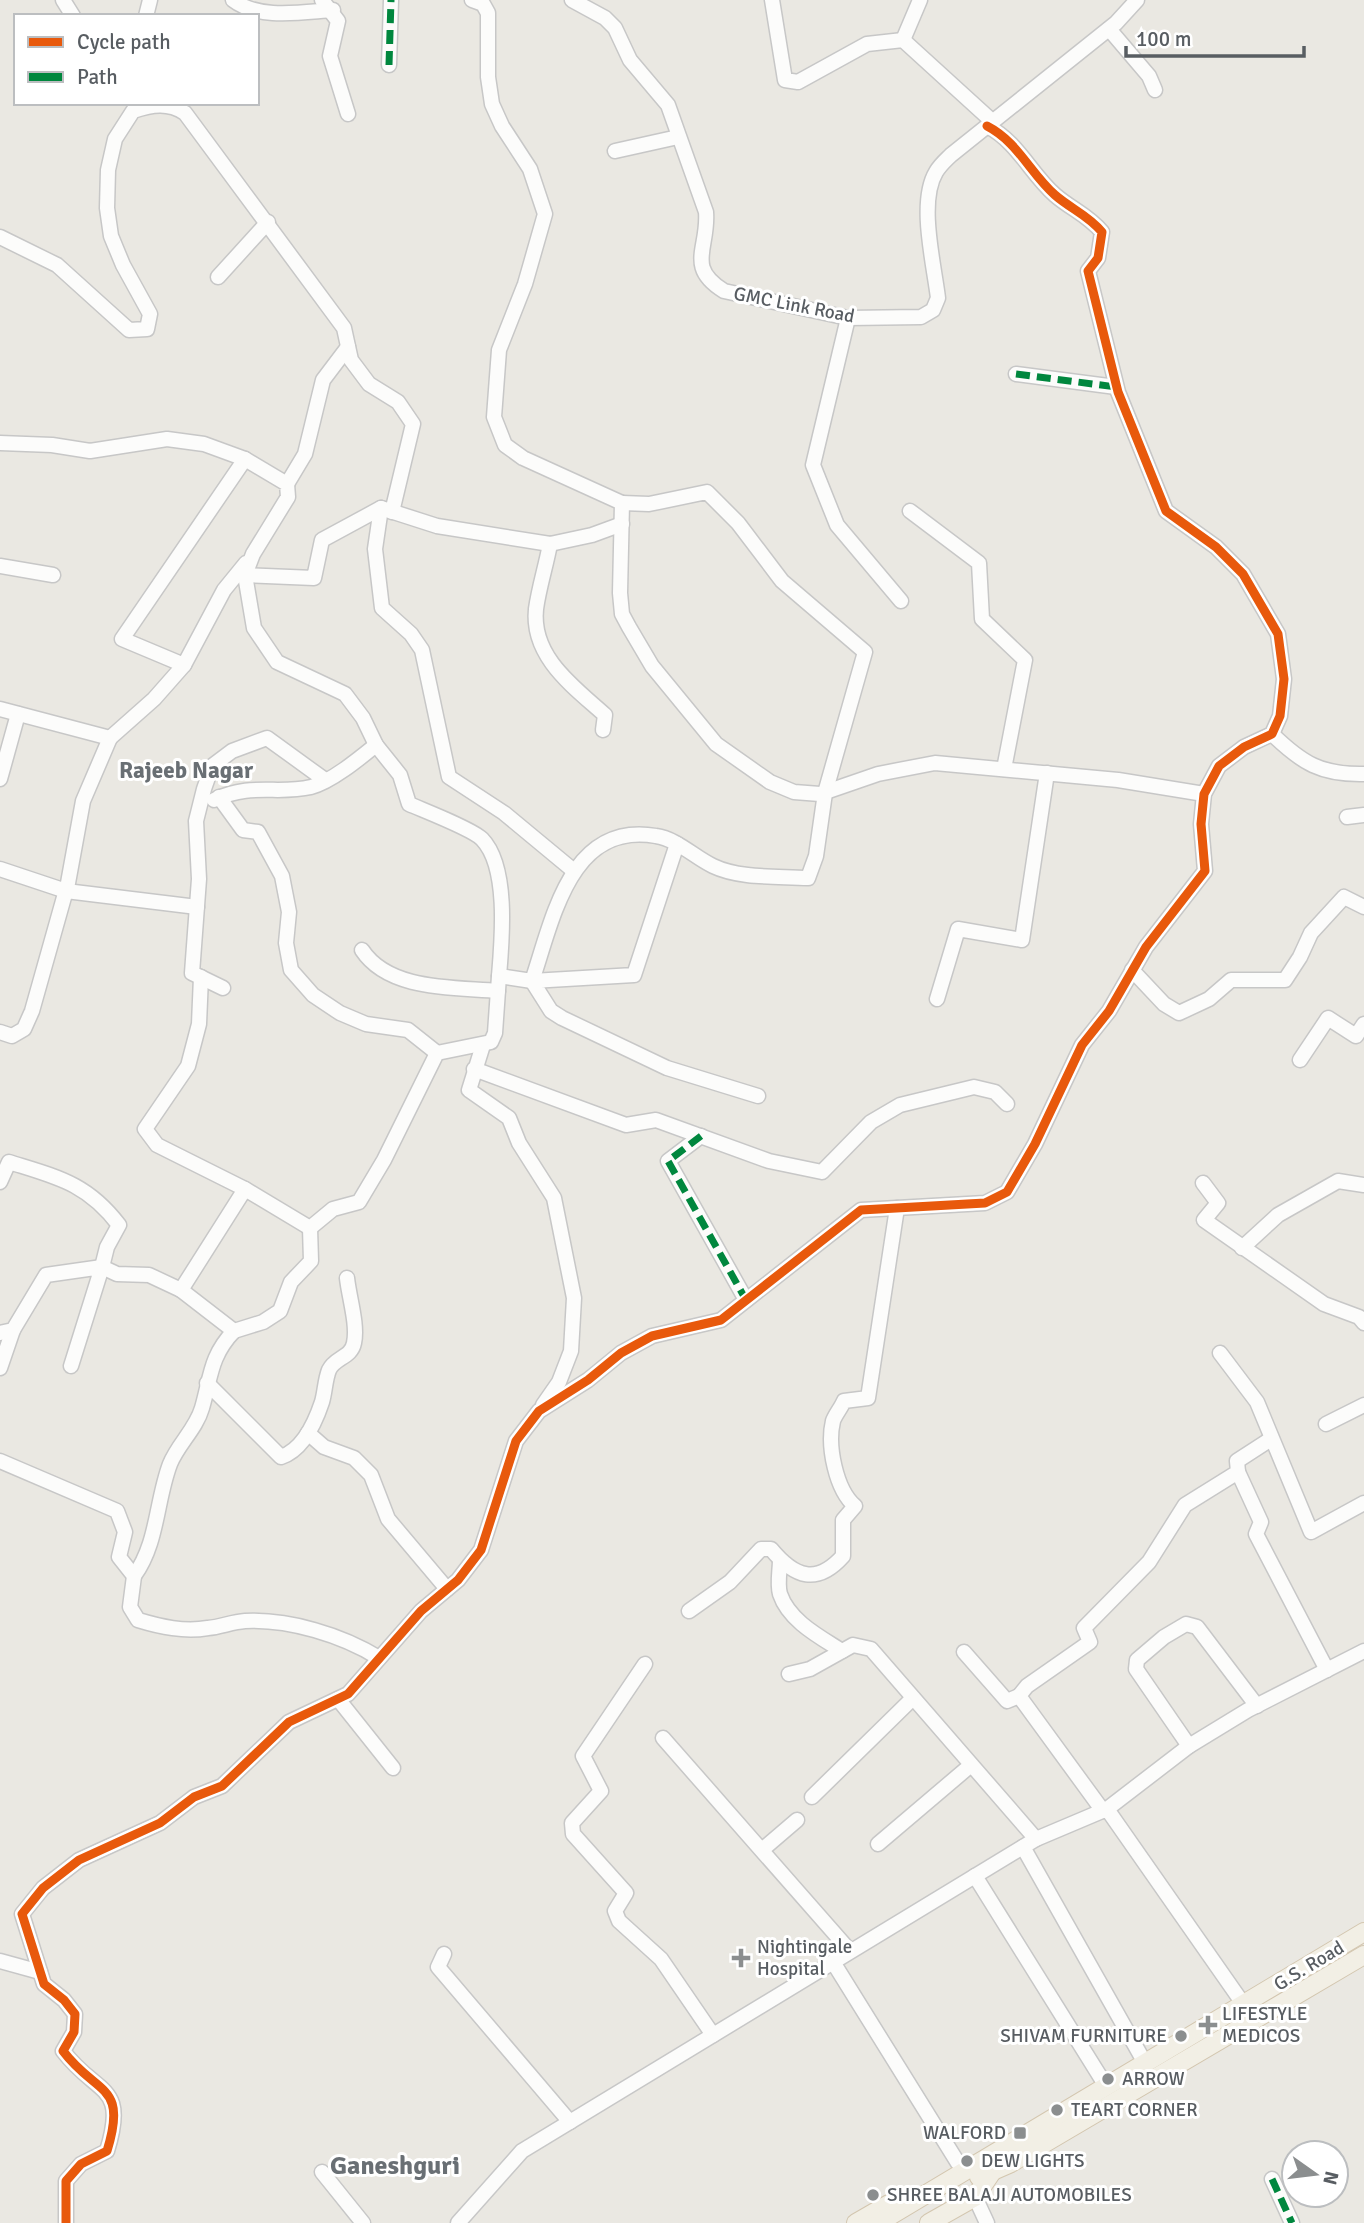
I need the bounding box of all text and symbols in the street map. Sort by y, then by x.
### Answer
legend [14,14,259,105]
scale bar [1126,14,1304,58]
text: 100 m [1136,26,1191,52]
text: Cycle path [77,29,171,55]
text: Path [77,64,118,90]
street label: GMC Link Road [732,282,856,328]
district label: Rajeeb Nagar [119,756,254,785]
place label: Nightingale Hospital [757,1935,852,1981]
street label: G.S. Road [1270,1936,1348,1996]
marker: Nightingale Hospital [731,1948,751,1968]
place label: LIFESTYLE MEDICOS [1222,2002,1307,2048]
marker: LIFESTYLE MEDICOS [1200,2017,1216,2033]
place label: SHIVAM FURNITURE [1000,2024,1167,2048]
marker: SHIVAM FURNITURE [1173,2028,1189,2044]
place label: ARROW [1122,2067,1185,2091]
marker: ARROW [1100,2071,1116,2087]
place label: TEART CORNER [1071,2098,1198,2122]
marker: TEART CORNER [1049,2102,1065,2118]
place label: WALFORD [923,2121,1006,2145]
marker: WALFORD [1012,2125,1028,2141]
north arrow [1280,2139,1350,2209]
place label: DEW LIGHTS [981,2149,1085,2173]
district label: Ganeshguri [330,2150,460,2182]
marker: DEW LIGHTS [959,2153,975,2169]
text: N [1317,2169,1344,2187]
place label: SHREE BALAJI AUTOMOBILES [887,2183,1132,2207]
marker: SHREE BALAJI AUTOMOBILES [865,2187,881,2203]

